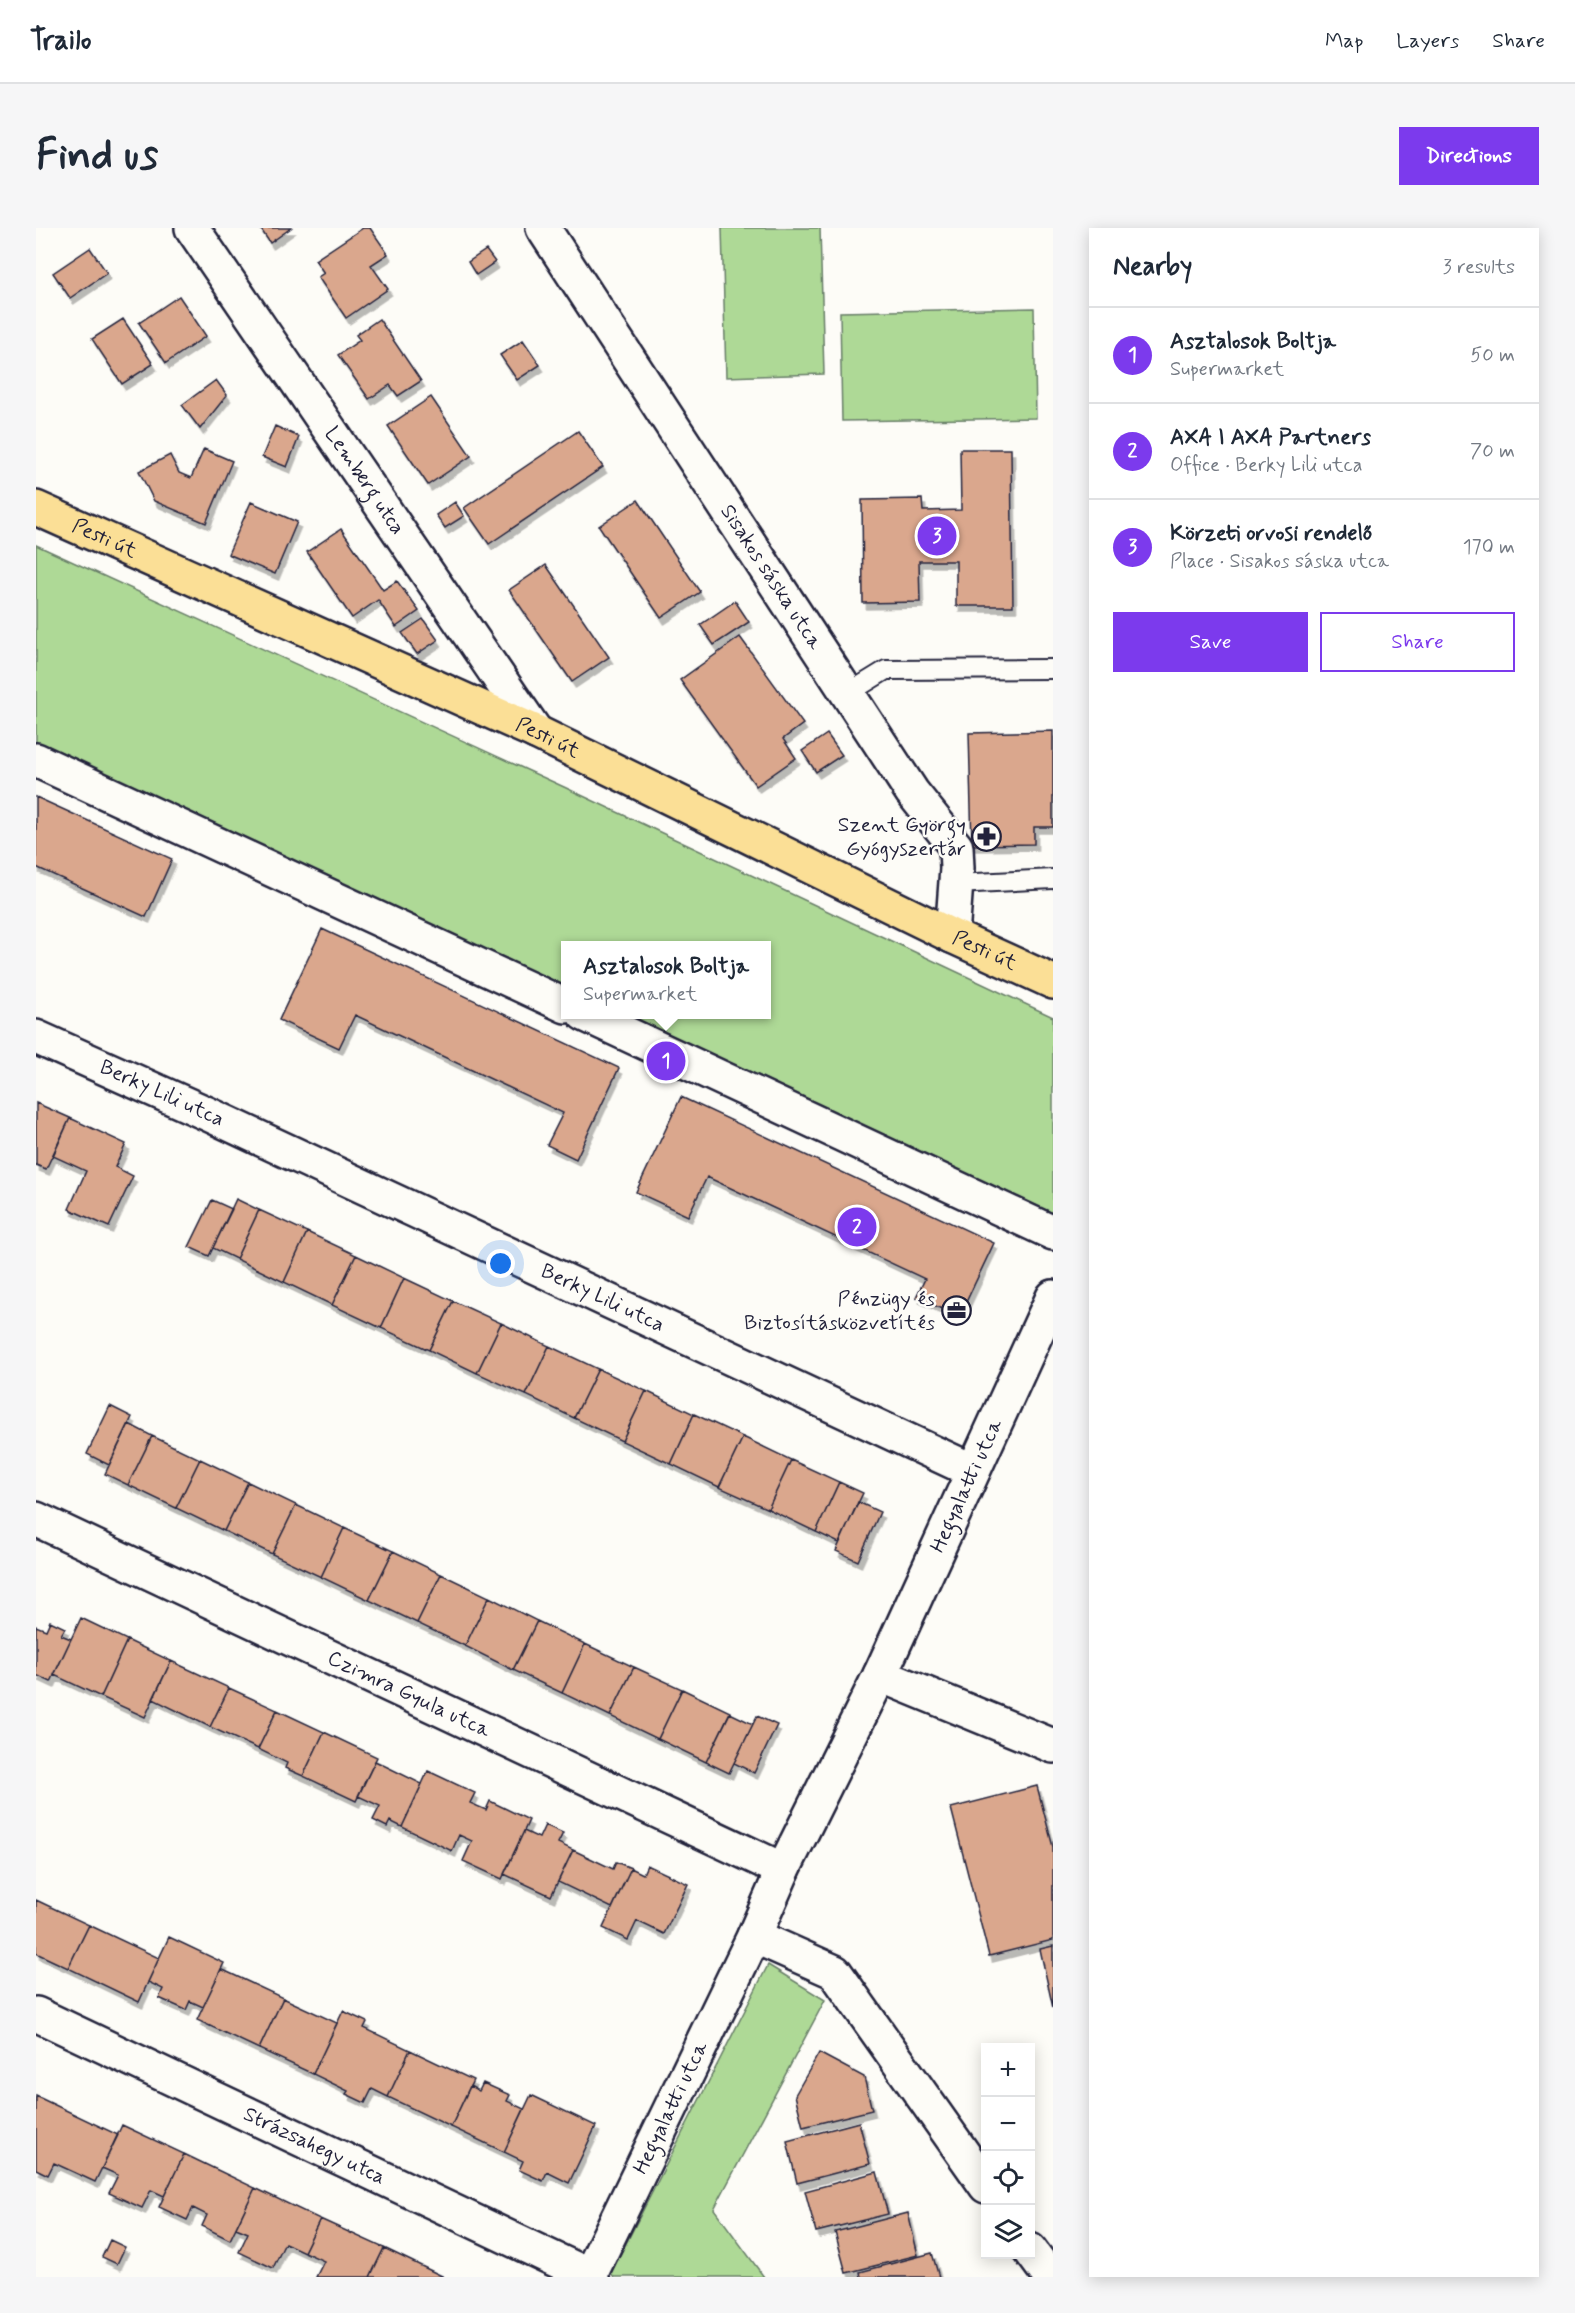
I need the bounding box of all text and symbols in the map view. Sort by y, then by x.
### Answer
text: Trailo [30,23,91,60]
text: Map [1325,27,1363,55]
text: Layers [1396,27,1459,55]
text: Share [1492,27,1545,55]
button: Directions [1399,127,1539,185]
text: Find us [36,129,158,184]
text: Nearby [1113,250,1192,284]
text: 3 results [1443,254,1515,281]
text: Asztalosok Boltja [1170,328,1336,356]
text: 1 [1128,342,1137,369]
text: 50 m [1470,342,1515,369]
text: Supermarket [1170,356,1284,383]
street label: Lemberg utca [318,421,411,540]
text: AXA I AXA Partners [1170,424,1371,452]
text: 2 [1128,438,1137,465]
text: 70 m [1470,438,1515,465]
text: Office · Berky Lili utca [1170,452,1363,479]
street label: Sisakos sáska utca [714,499,829,655]
street label: Pesti út [68,512,142,566]
pin: 3 [918,514,956,558]
text: Körzeti orvosi rendelő [1170,520,1372,548]
text: 3 [1128,534,1137,561]
text: 170 m [1463,534,1515,561]
text: Place · Sisakos sáska utca [1170,548,1389,575]
button: Save [1113,612,1308,672]
button: Share [1320,612,1515,672]
street label: Pesti út [511,711,585,766]
place label: Szent György Gyógyszertár [838,811,966,863]
pharmacy icon: Szent György Gyógyszertár [971,821,1003,853]
street label: Pesti út [948,924,1022,978]
popup [561,941,771,1019]
text: Asztalosok Boltja [583,953,749,981]
text: Supermarket [583,981,697,1008]
pin: 1 [646,1038,686,1084]
street label: Berky Lili utca [95,1053,229,1134]
pin: 2 [838,1204,876,1250]
your location [486,1249,515,1278]
street label: Berky Lili utca [536,1257,669,1339]
place label: Pénzügy és Biztosításközvetítés [744,1285,935,1337]
office icon: Pénzügy és Biztosításközvetítés [940,1295,972,1327]
street label: Hegyalatti utca [924,1414,1010,1557]
street label: Czimra Gyula utca [323,1644,495,1745]
street label: Hegyalatti utca [627,2037,715,2179]
map controls [981,2043,1035,2259]
button: + [981,2043,1035,2097]
button: − [981,2097,1035,2151]
street label: Strázsahegy utca [239,2100,390,2191]
button: locate [981,2151,1035,2205]
button: layers [981,2205,1035,2259]

